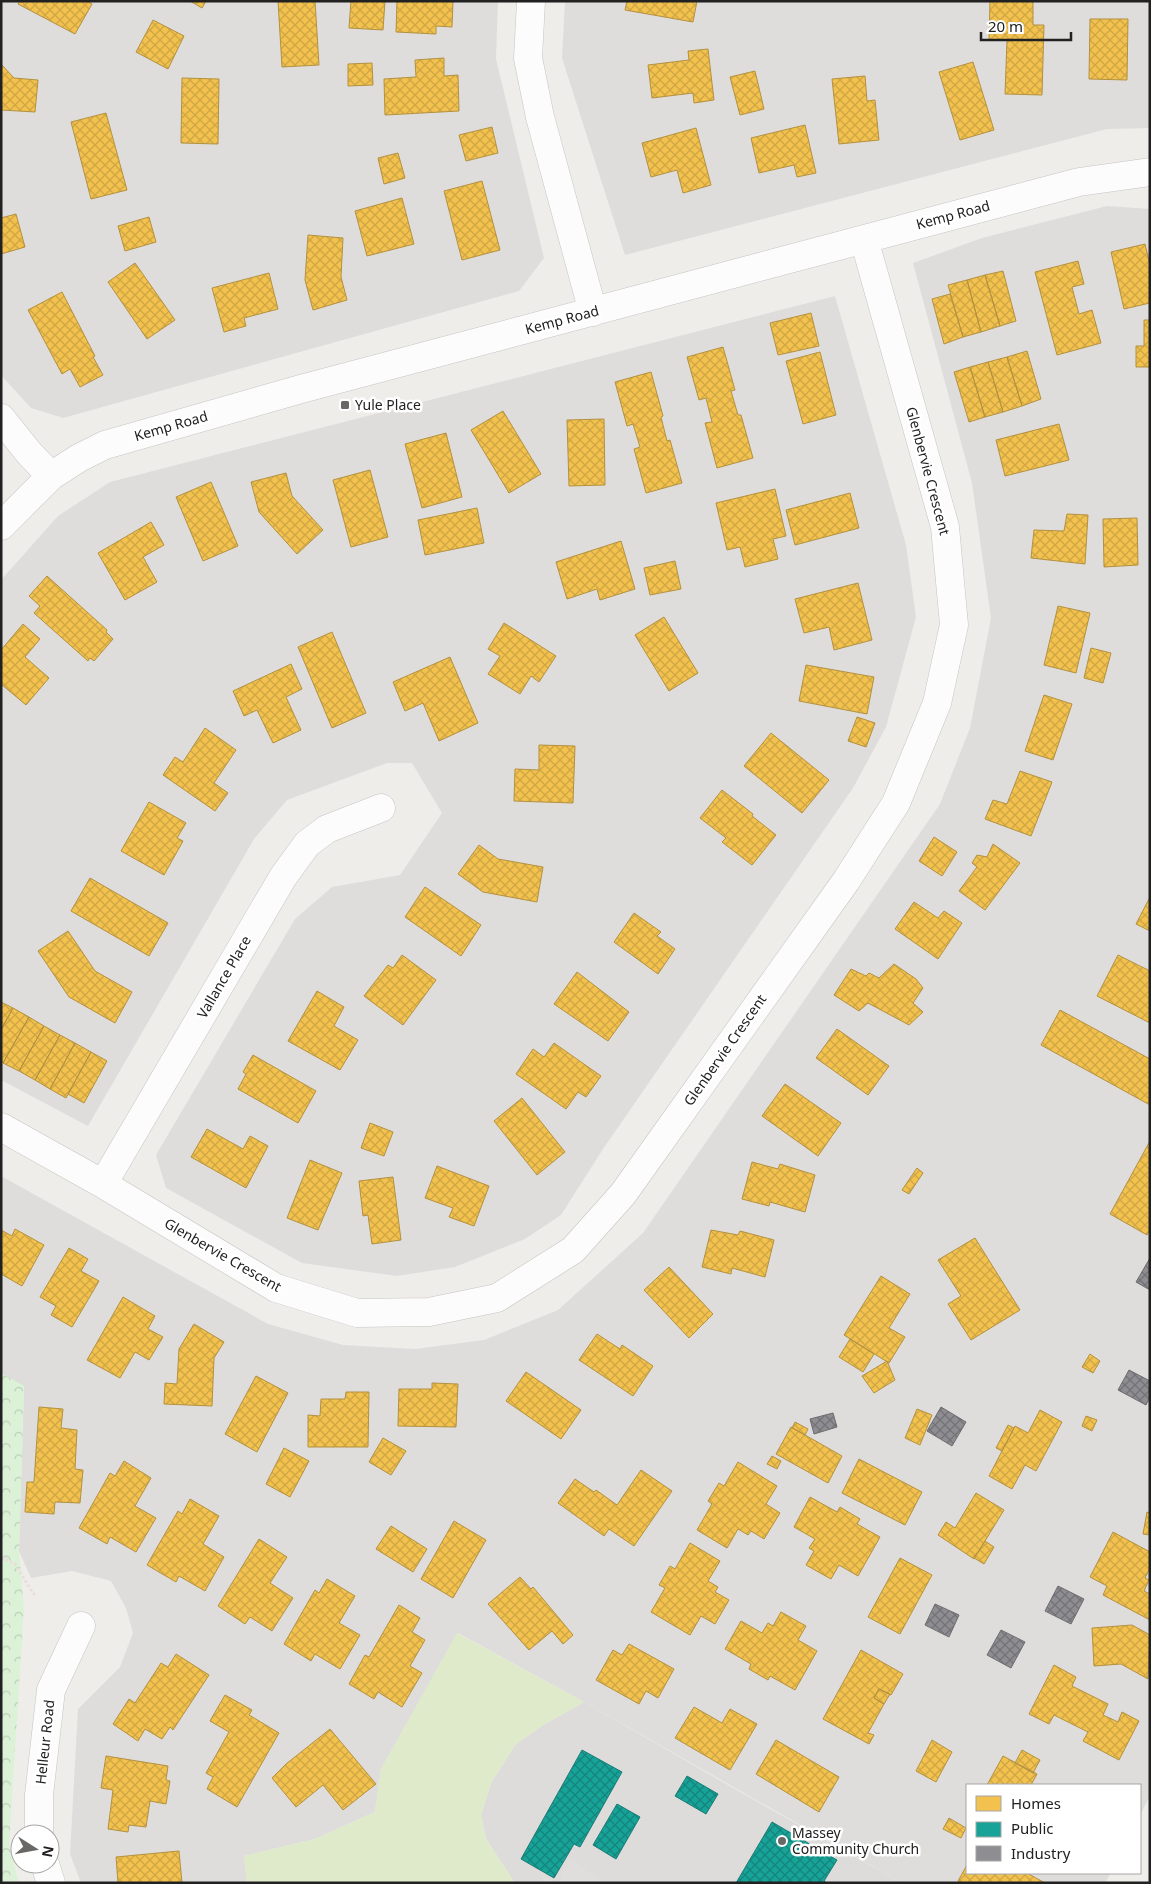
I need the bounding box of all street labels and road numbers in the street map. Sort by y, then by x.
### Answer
street label: Kemp Road [914,196,992,233]
street label: Kemp Road [523,301,601,338]
street label: Glenbervie Crescent [902,405,955,537]
street label: Kemp Road [132,406,210,445]
street label: Vallance Place [192,932,255,1022]
street label: Glenbervie Crescent [679,990,770,1109]
street label: Glenbervie Crescent [161,1213,285,1296]
street label: Helleur Road [31,1699,58,1785]

